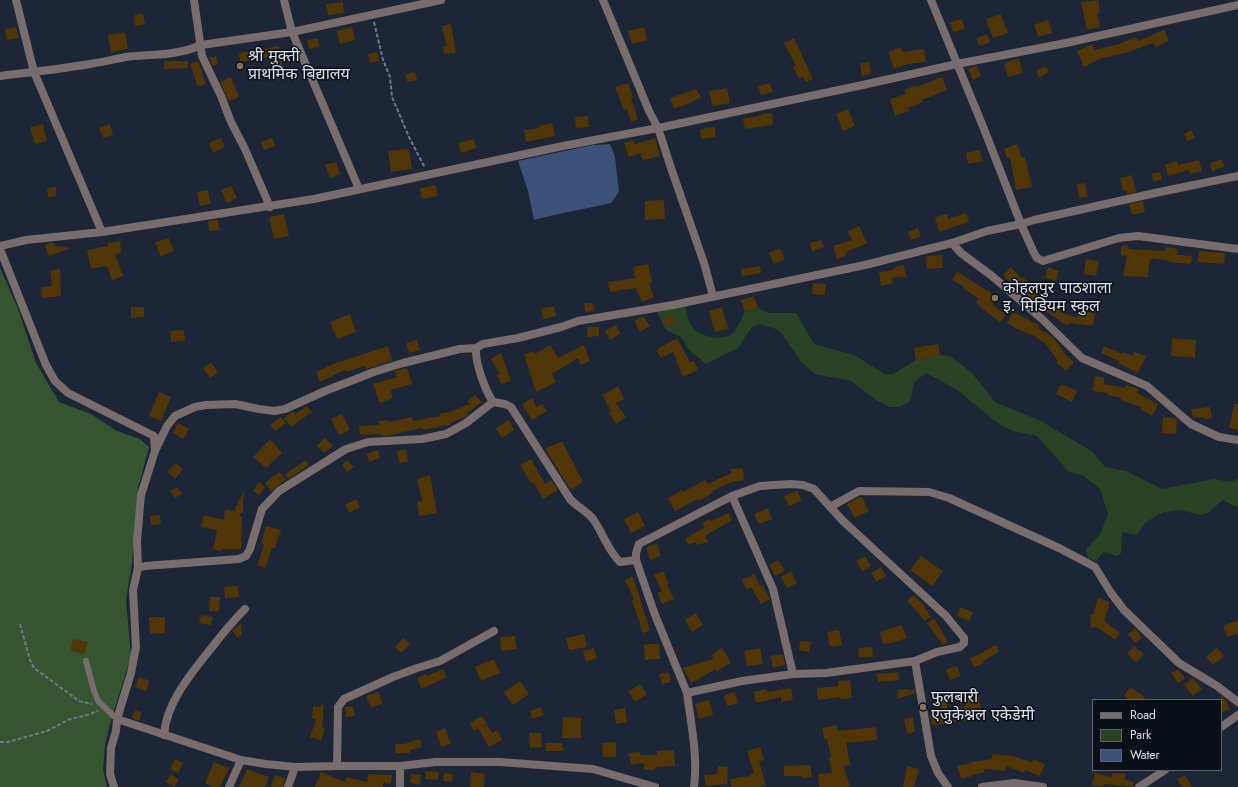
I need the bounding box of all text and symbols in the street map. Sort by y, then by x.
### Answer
place label: श्री मुक्ती प्राथमिक बिद्यालय [248,47,350,85]
marker: श्री मुक्ती प्राथमिक बिद्यालय [235,61,245,71]
place label: कोहलपुर पाठशाला इ. मिडियम स्कुल [1003,279,1112,317]
marker: कोहलपुर पाठशाला इ. मिडियम स्कुल [990,293,1000,303]
place label: फुलबारी एजुकेश्नल एकेडेमी [931,688,1034,726]
legend [1092,699,1222,771]
marker: फुलबारी एजुकेश्नल एकेडेमी [918,702,928,712]
text: Road [1130,706,1156,724]
text: Park [1130,726,1151,744]
text: Water [1130,746,1160,764]

